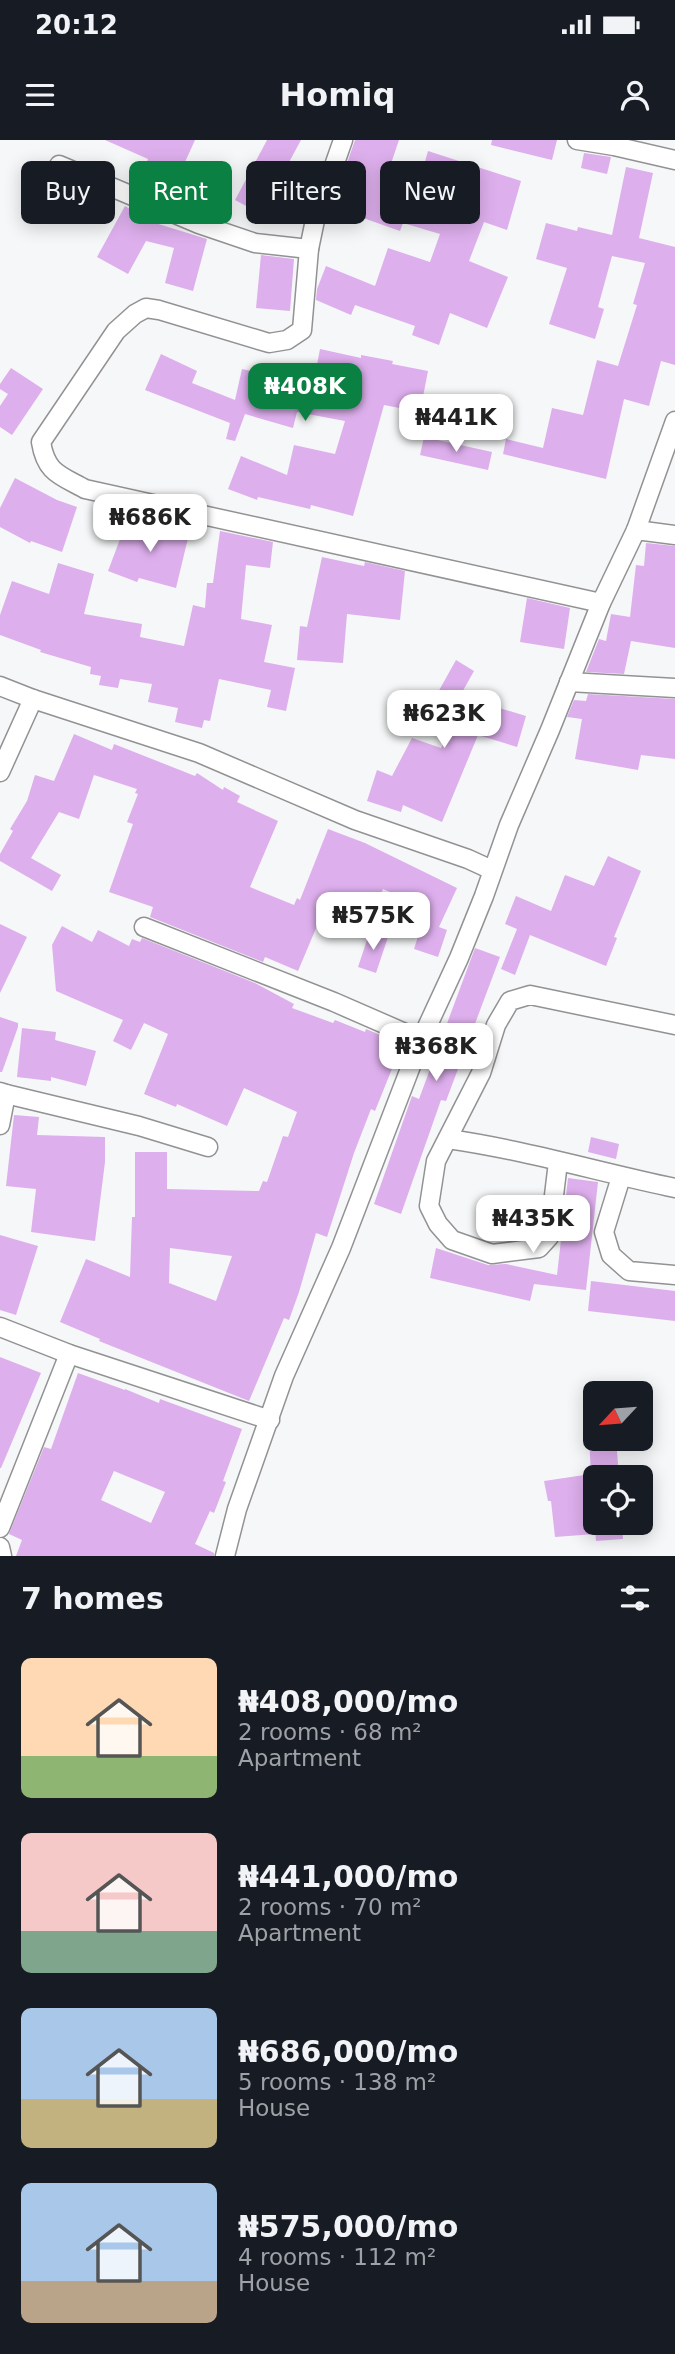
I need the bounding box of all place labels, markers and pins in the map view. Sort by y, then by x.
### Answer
pin: ₦408K [256,364,354,423]
pin: ₦441K [407,394,505,454]
pin: ₦686K [101,494,199,554]
pin: ₦623K [395,690,493,750]
pin: ₦575K [324,892,422,952]
pin: ₦368K [387,1024,485,1083]
pin: ₦435K [484,1196,582,1255]

